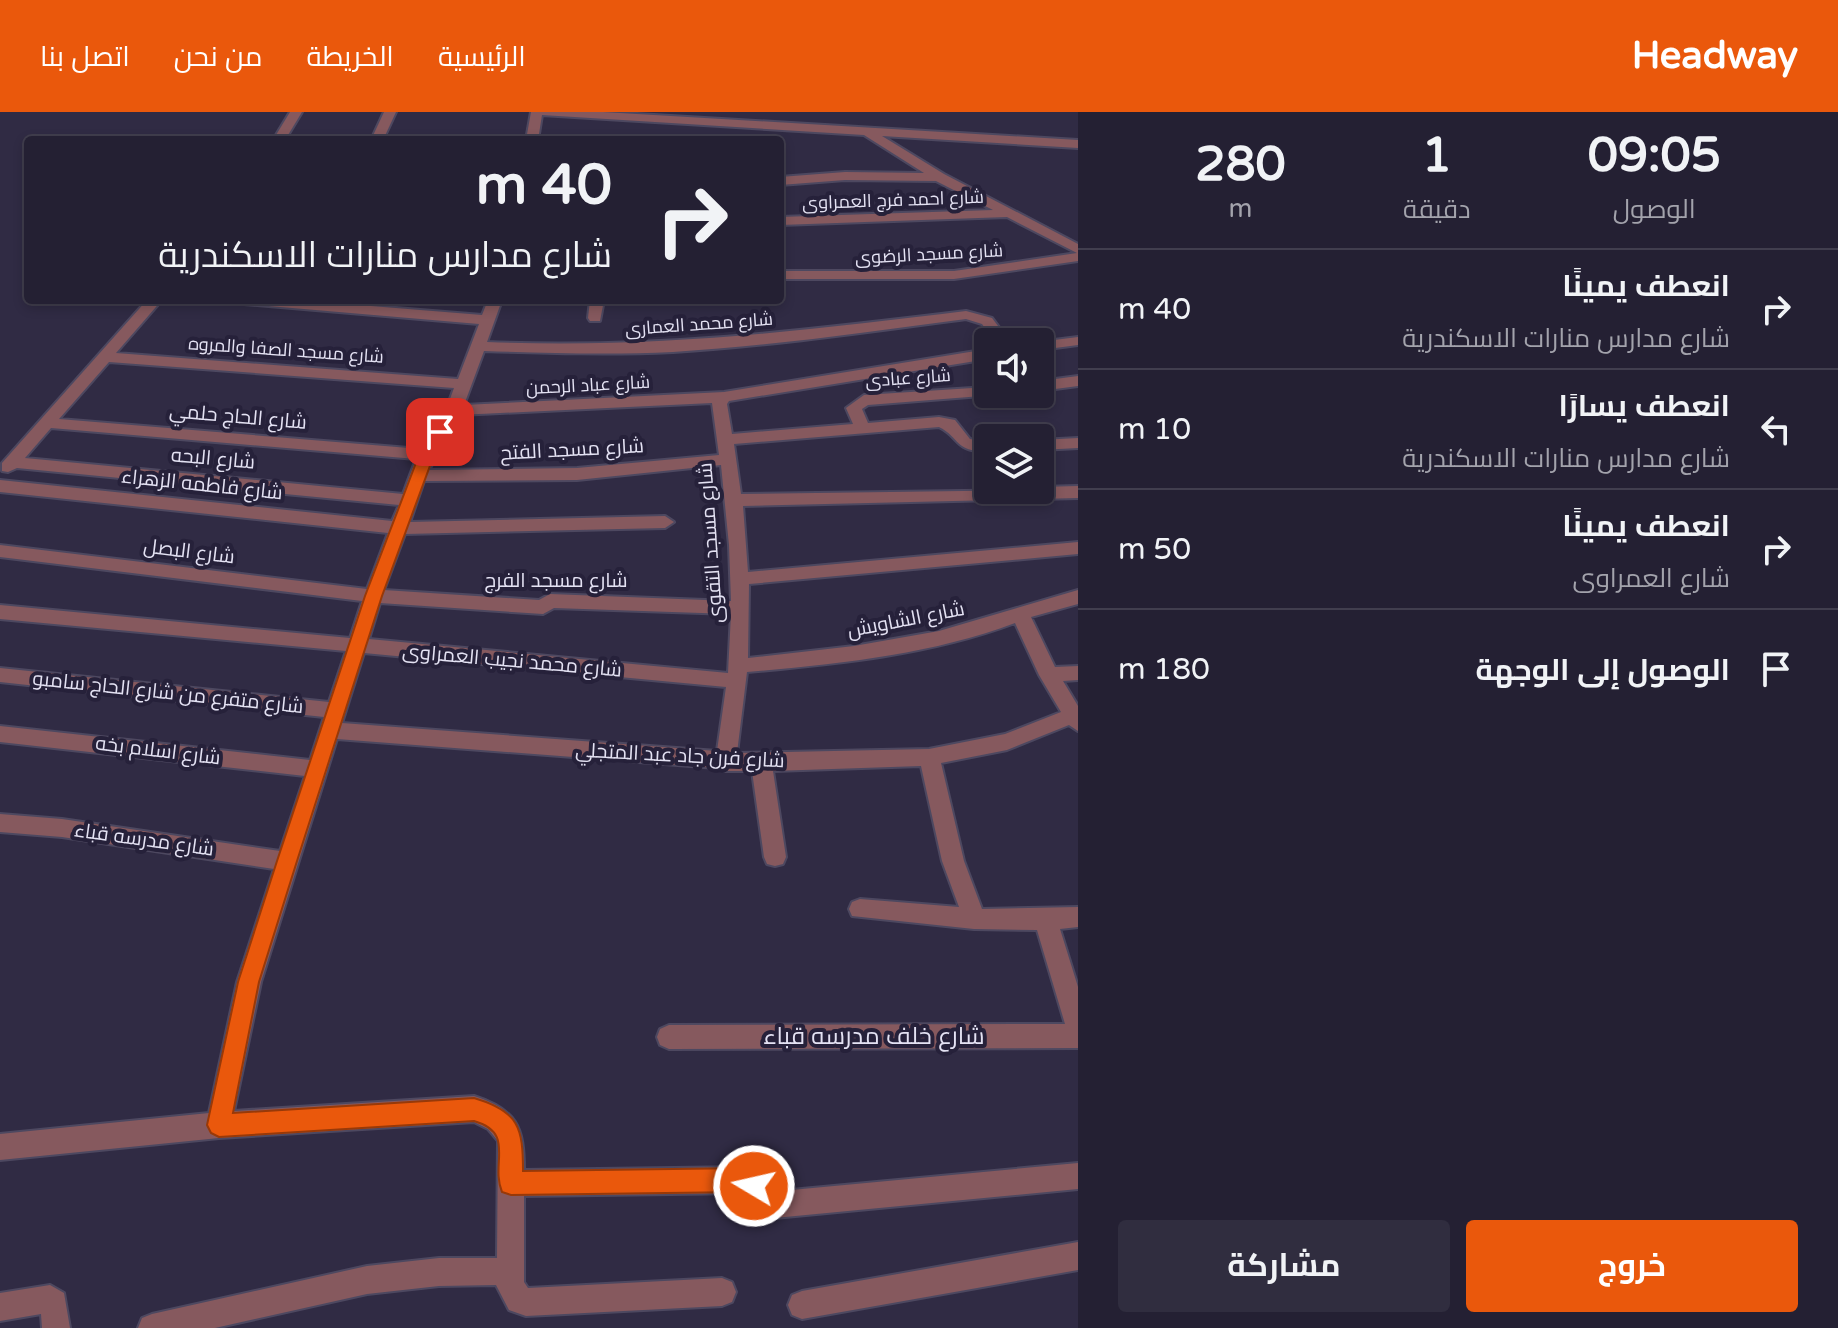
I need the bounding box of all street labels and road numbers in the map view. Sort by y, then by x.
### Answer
street label: شارع احمد فرج العمراوى [802,186,984,215]
street label: شارع مسجد الرضوى [854,239,1004,270]
street label: شارع محمد العمارى [624,308,774,341]
street label: شارع مسجد الصفا والمروه [187,332,384,369]
street label: شارع عبادى [865,364,952,393]
street label: شارع عباد الرحمن [525,371,651,400]
street label: شارع الحاج حلمي [168,399,308,438]
street label: شارع مسجد الفتح [499,434,645,467]
street label: شارع البحه [170,443,256,476]
street label: شارع مسجد التقوى [693,462,730,624]
street label: شارع فاطمه الزهراء [120,465,284,506]
street label: شارع البصل [142,534,236,570]
street label: شارع مسجد الفرج [484,569,628,594]
street label: شارع الشاويش [845,597,967,644]
street label: شارع محمد نجيب العمراوى [401,639,623,684]
street label: شارع متفرع من شارع الحاج سامبو [31,667,305,720]
street label: شارع اسلام بخه [94,731,222,772]
street label: شارع فرن جاد عبد المتجلي [575,739,785,776]
street label: شارع مدرسه قباء [72,818,215,863]
street label: شارع خلف مدرسه قباء [763,1022,985,1052]

